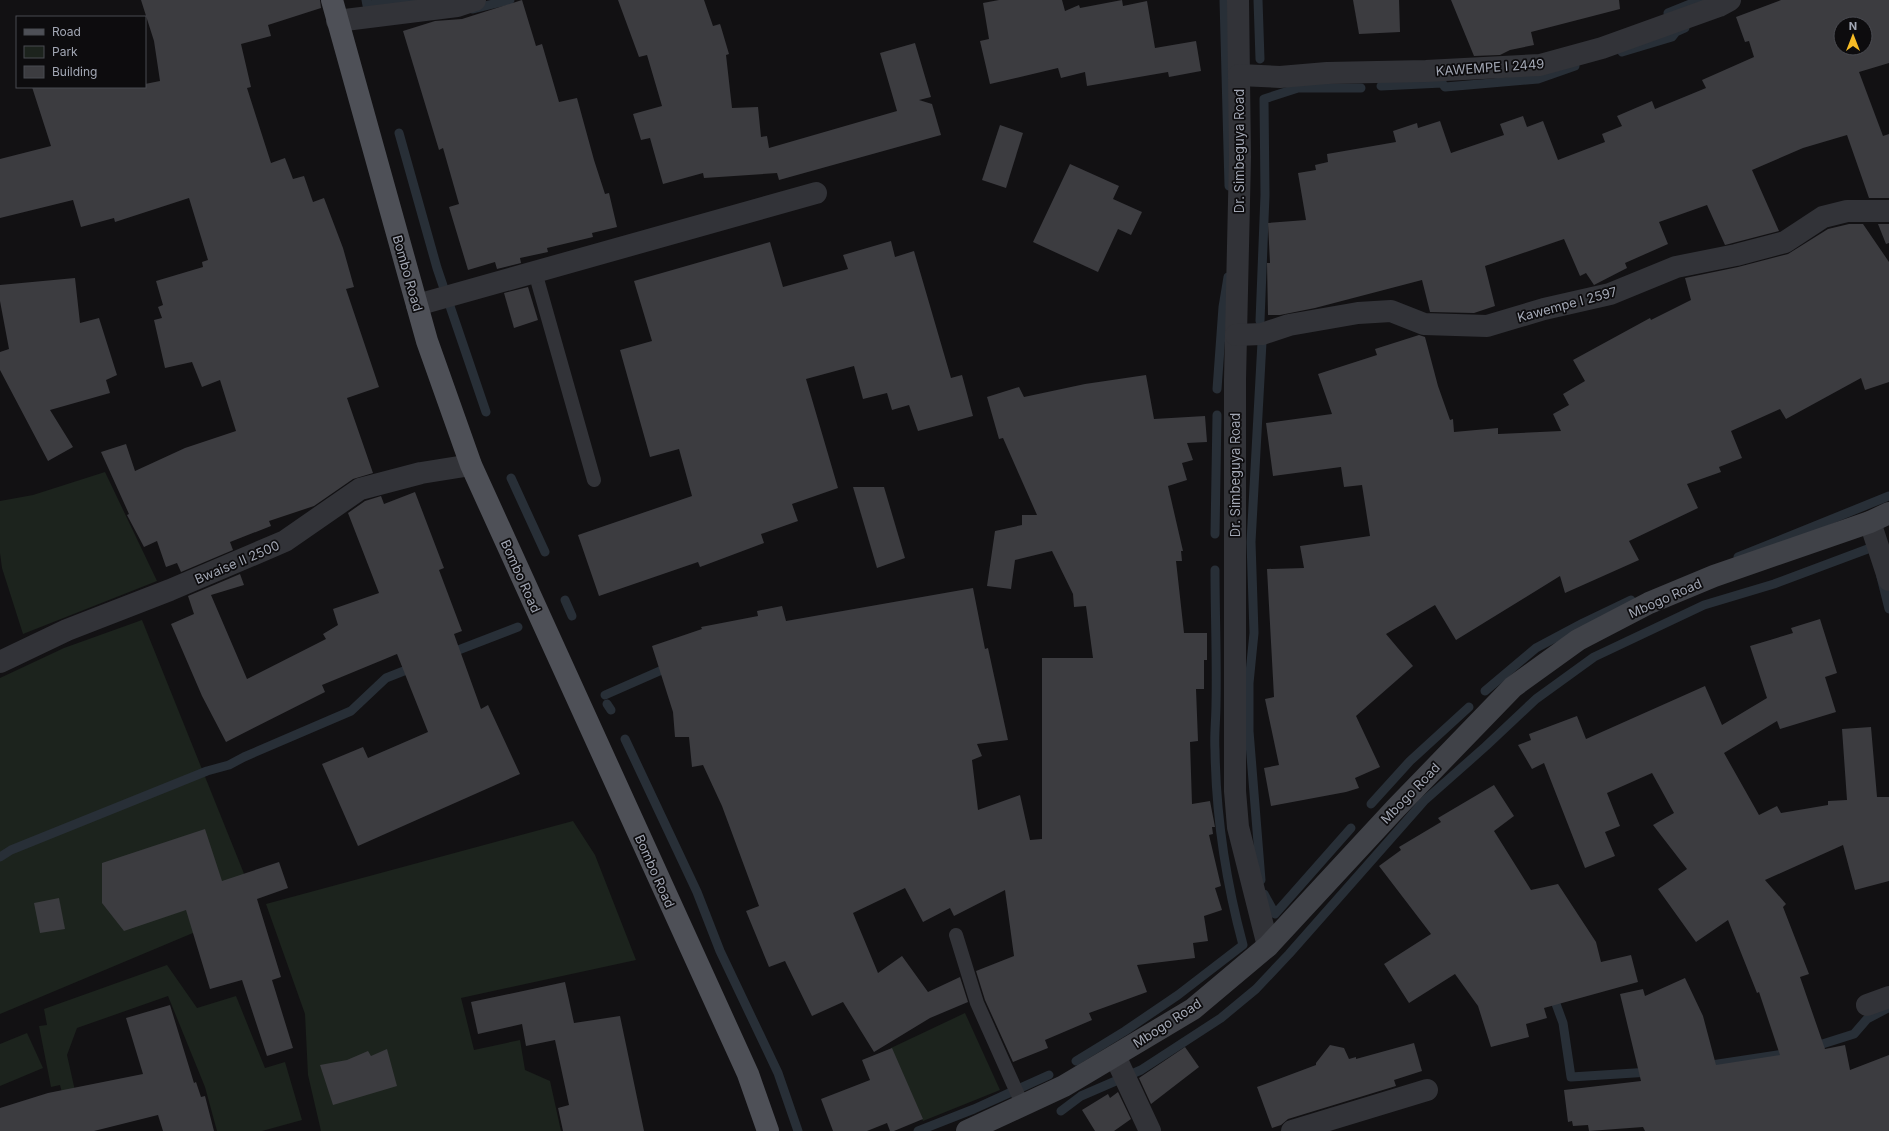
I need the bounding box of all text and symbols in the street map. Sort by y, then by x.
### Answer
legend [16,16,146,88]
north arrow [1833,16,1873,56]
text: N [1849,19,1857,33]
text: Road [52,24,81,39]
text: Park [52,44,78,59]
street label: KAWEMPE I 2449 [1435,55,1545,79]
text: Building [52,64,97,79]
street label: Dr. Simbeguya Road [1231,89,1247,213]
street label: Bombo Road [389,233,427,313]
street label: Kawempe I 2597 [1515,283,1619,325]
street label: Dr. Simbeguya Road [1227,413,1243,537]
street label: Bwaise II 2500 [192,537,282,587]
street label: Bombo Road [498,537,544,615]
street label: Mbogo Road [1626,575,1704,621]
street label: Mbogo Road [1377,759,1443,827]
street label: Bombo Road [632,832,678,910]
street label: Mbogo Road [1130,995,1204,1051]

